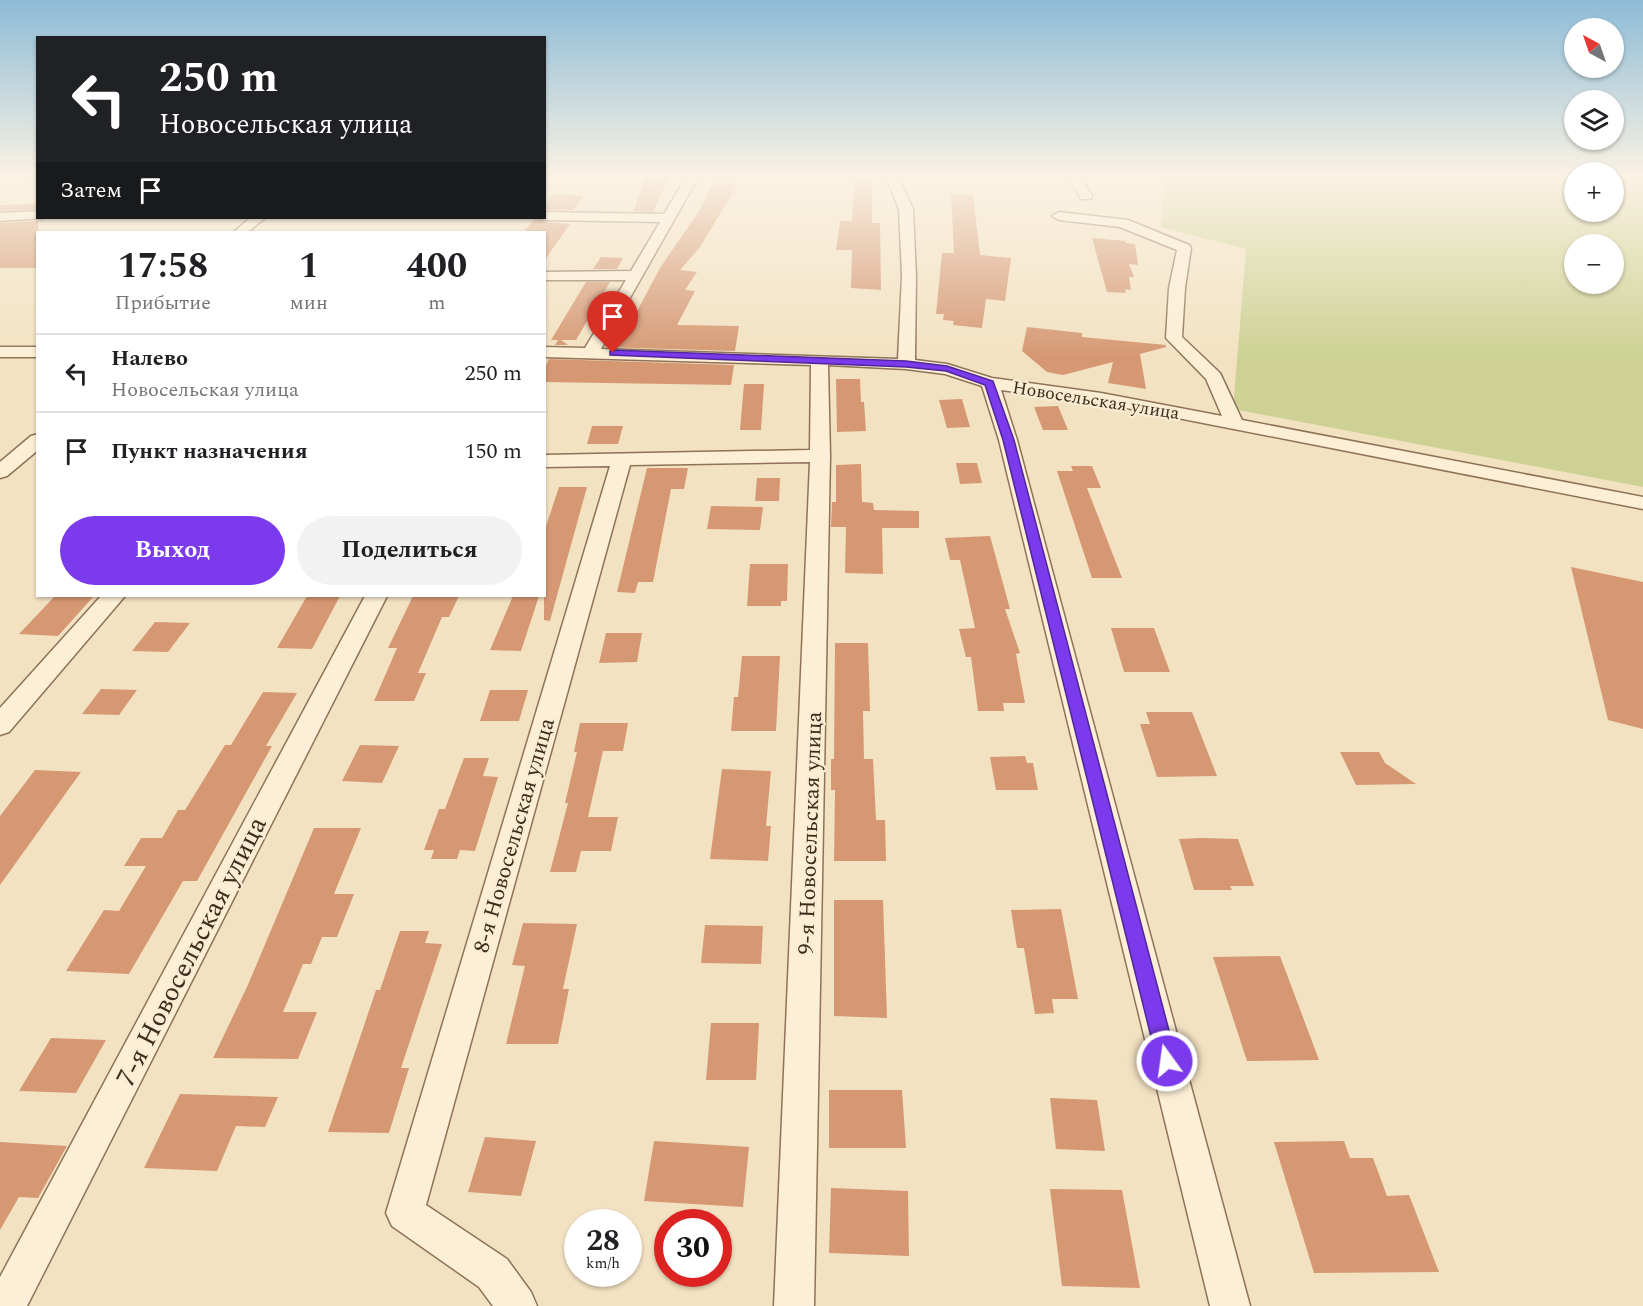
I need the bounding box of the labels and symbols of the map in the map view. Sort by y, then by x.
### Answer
north arrow [1564,18,1624,78]
pin [587,291,638,353]
street label: Новосельская улица [1010,374,1182,427]
street label: 9-я Новосельская улица [790,711,831,955]
street label: 8-я Новосельская улица [465,714,564,957]
street label: 7-я Новосельская улица [105,809,278,1094]
position arrow [1135,1029,1199,1093]
speed limit sign: 30 [654,1209,732,1287]

